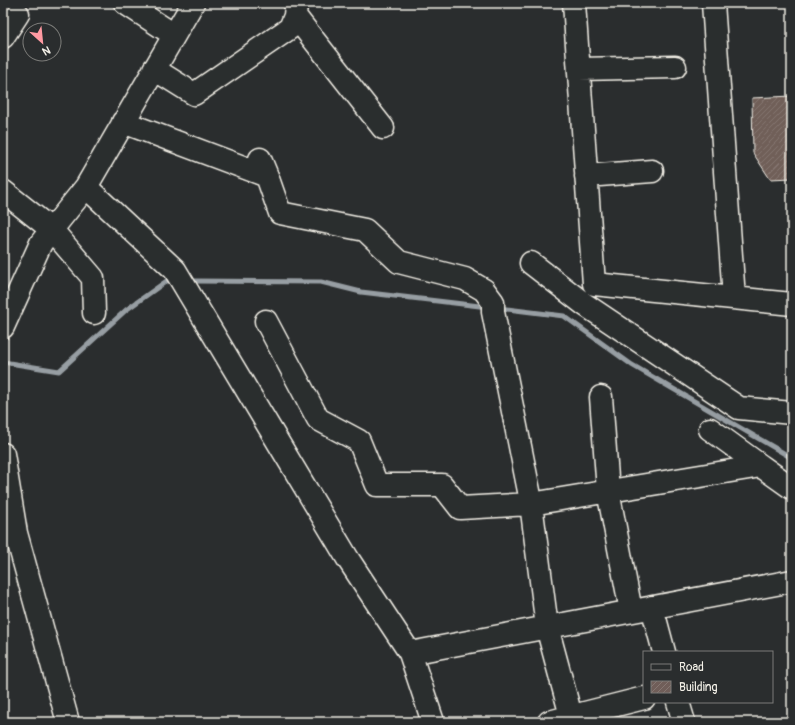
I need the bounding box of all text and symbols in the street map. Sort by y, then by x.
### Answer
north arrow [22,22,62,62]
text: N [40,43,53,58]
legend [643,651,773,703]
text: Road [679,660,704,675]
text: Building [679,680,718,695]

